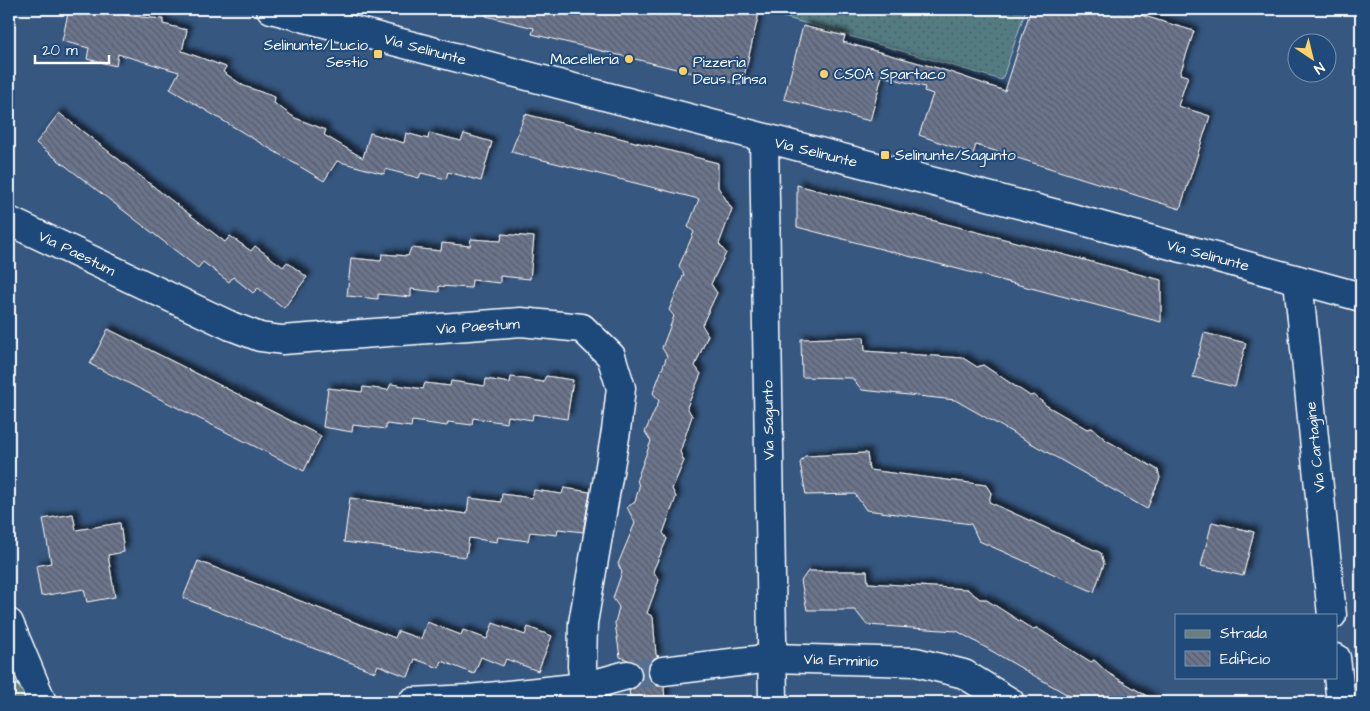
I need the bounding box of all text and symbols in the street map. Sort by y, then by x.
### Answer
street label: Via Selinunte [381,28,468,71]
scale bar [35,32,109,64]
north arrow [1288,32,1338,82]
place label: Selinunte/Lucio Sestio [264,35,369,73]
text: 20 m [42,40,78,61]
marker: Selinunte/Lucio Sestio [372,48,384,60]
place label: Macelleria [550,49,619,70]
place label: Pizzeria Deus Pinsa [693,52,767,90]
marker: Macelleria [623,53,635,65]
text: N [1309,57,1328,79]
place label: CSOA Spartaco [834,64,946,85]
marker: Pizzeria Deus Pinsa [677,65,689,77]
marker: CSOA Spartaco [818,68,830,80]
street label: Via Selinunte [772,132,859,173]
place label: Selinunte/Sagunto [895,145,1016,167]
marker: Selinunte/Sagunto [879,149,891,161]
street label: Via Paestum [35,226,119,281]
street label: Via Selinunte [1164,234,1251,277]
street label: Via Paestum [436,313,521,340]
street label: Via Sagunto [757,379,781,460]
street label: Via Cartagine [1300,400,1332,493]
legend [1175,614,1338,678]
text: Strada [1220,623,1267,644]
street label: Via Erminio [803,649,879,672]
text: Edificio [1220,649,1271,670]

